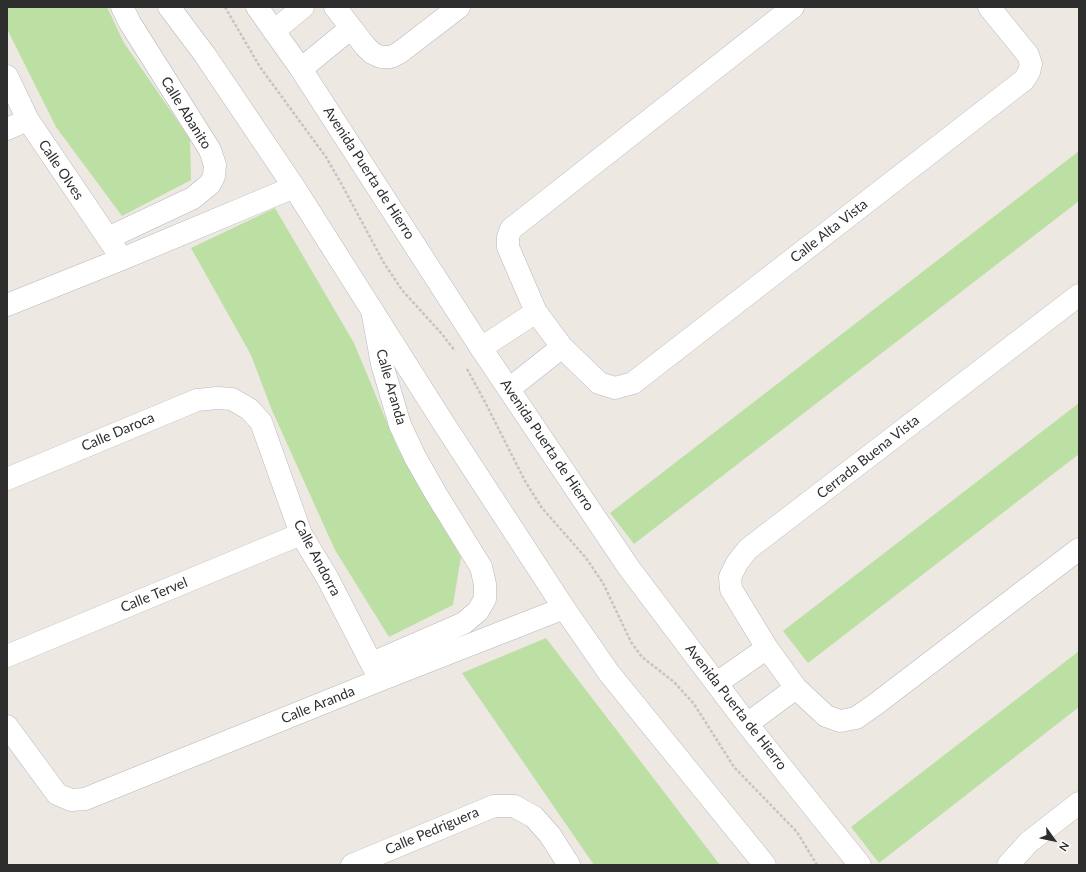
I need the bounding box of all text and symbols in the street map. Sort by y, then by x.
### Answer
street label: Calle Abanito [157,74,215,152]
street label: Avenida Puerta de Hierro [320,103,418,243]
street label: Calle Olves [35,137,87,203]
street label: Calle Alta Vista [787,196,871,266]
street label: Calle Aranda [372,347,410,427]
street label: Avenida Puerta de Hierro [497,376,597,514]
street label: Calle Daroca [79,409,157,455]
street label: Cerrada Buena Vista [813,412,923,502]
street label: Calle Andorra [290,517,344,599]
street label: Calle Tervel [118,574,190,616]
street label: Avenida Puerta de Hierro [682,641,790,773]
street label: Calle Aranda [279,683,357,727]
street label: Calle Pedriguera [383,804,481,858]
north arrow [1034,820,1074,860]
text: N [1057,840,1072,854]

